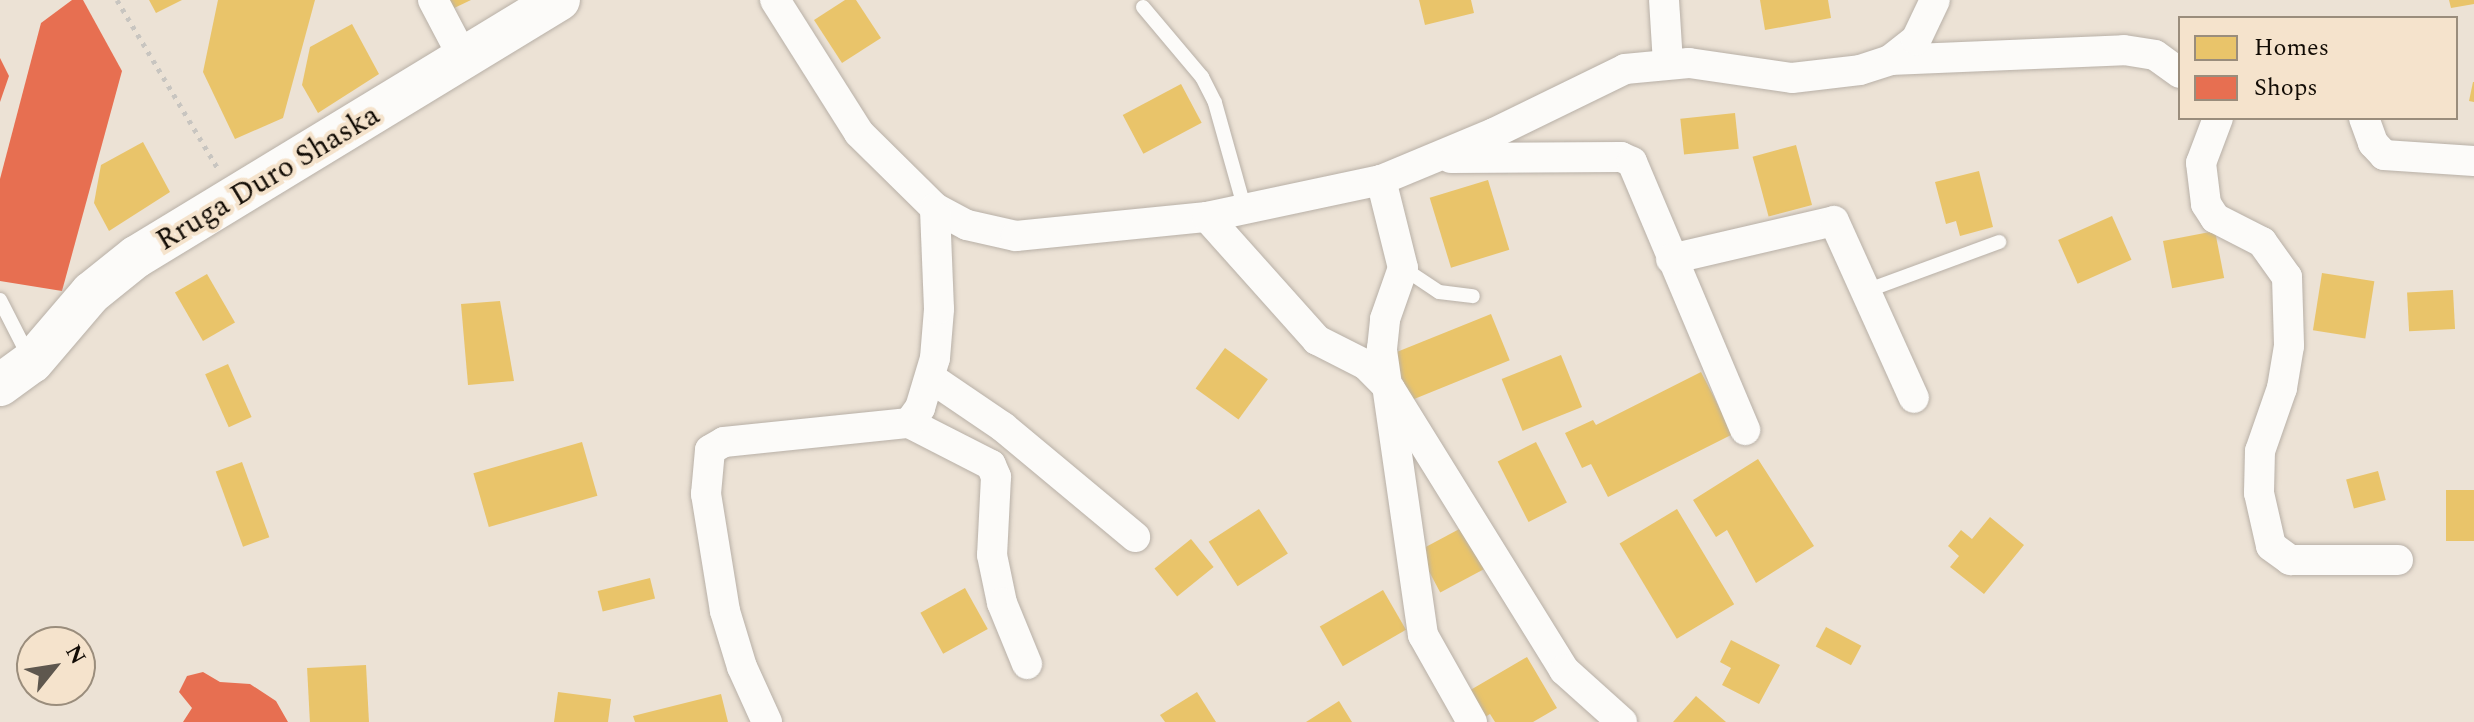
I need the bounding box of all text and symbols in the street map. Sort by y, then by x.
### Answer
legend [2178,16,2458,120]
text: Homes [2254,30,2329,66]
text: Shops [2254,70,2318,106]
street label: Rruga Duro Shaska [150,97,386,259]
north arrow [16,626,96,706]
text: N [57,639,94,671]

